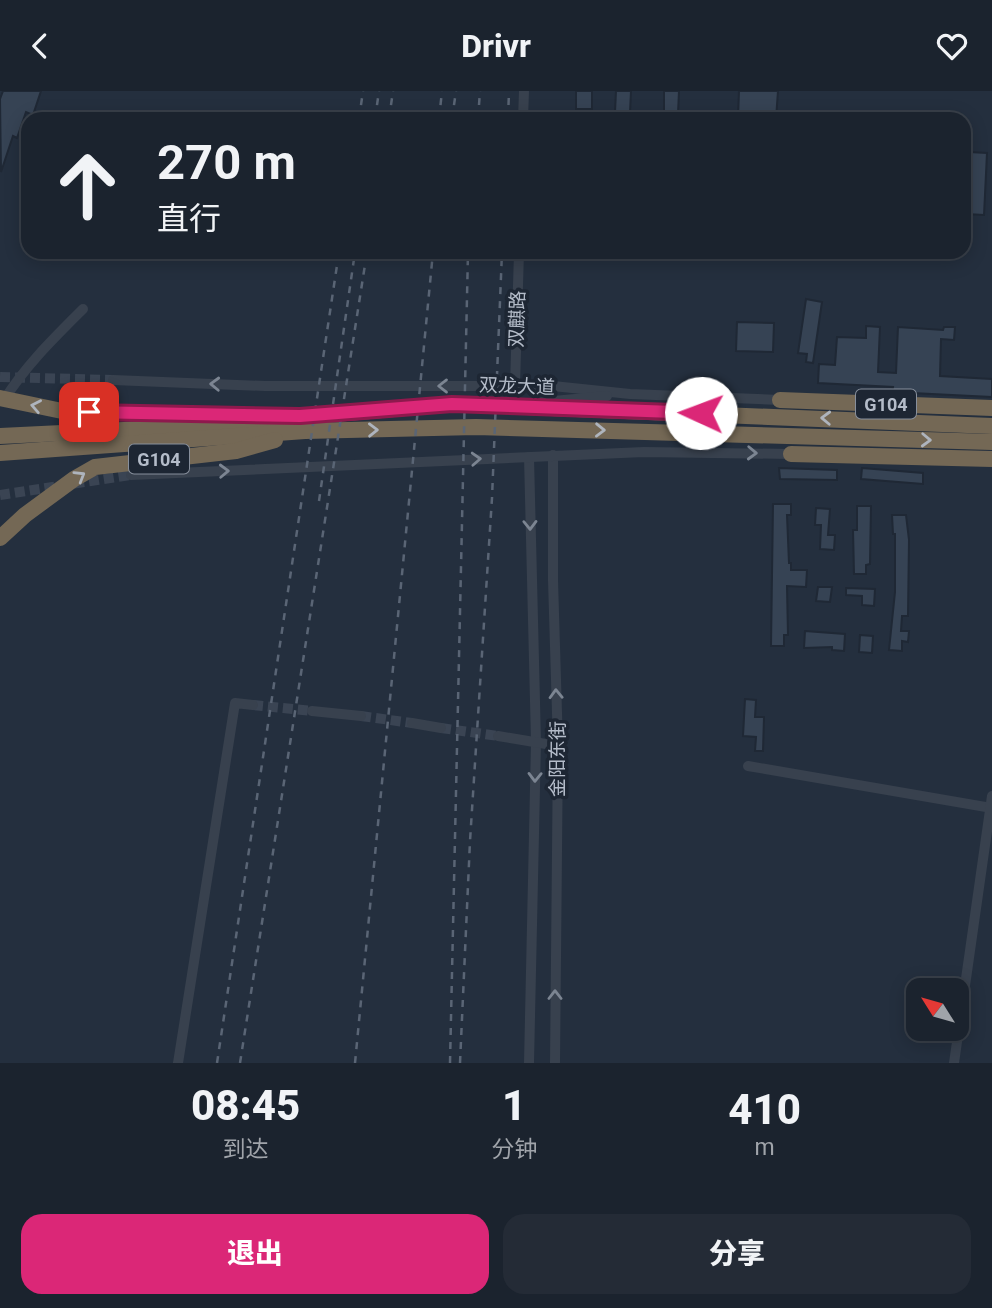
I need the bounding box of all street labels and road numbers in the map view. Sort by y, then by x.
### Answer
street label: 双麒路 [505,290,529,348]
street label: 双龙大道 [479,373,555,399]
road number: G104 [856,389,916,419]
road number: G104 [129,445,189,473]
street label: 金阳东街 [546,721,569,797]

